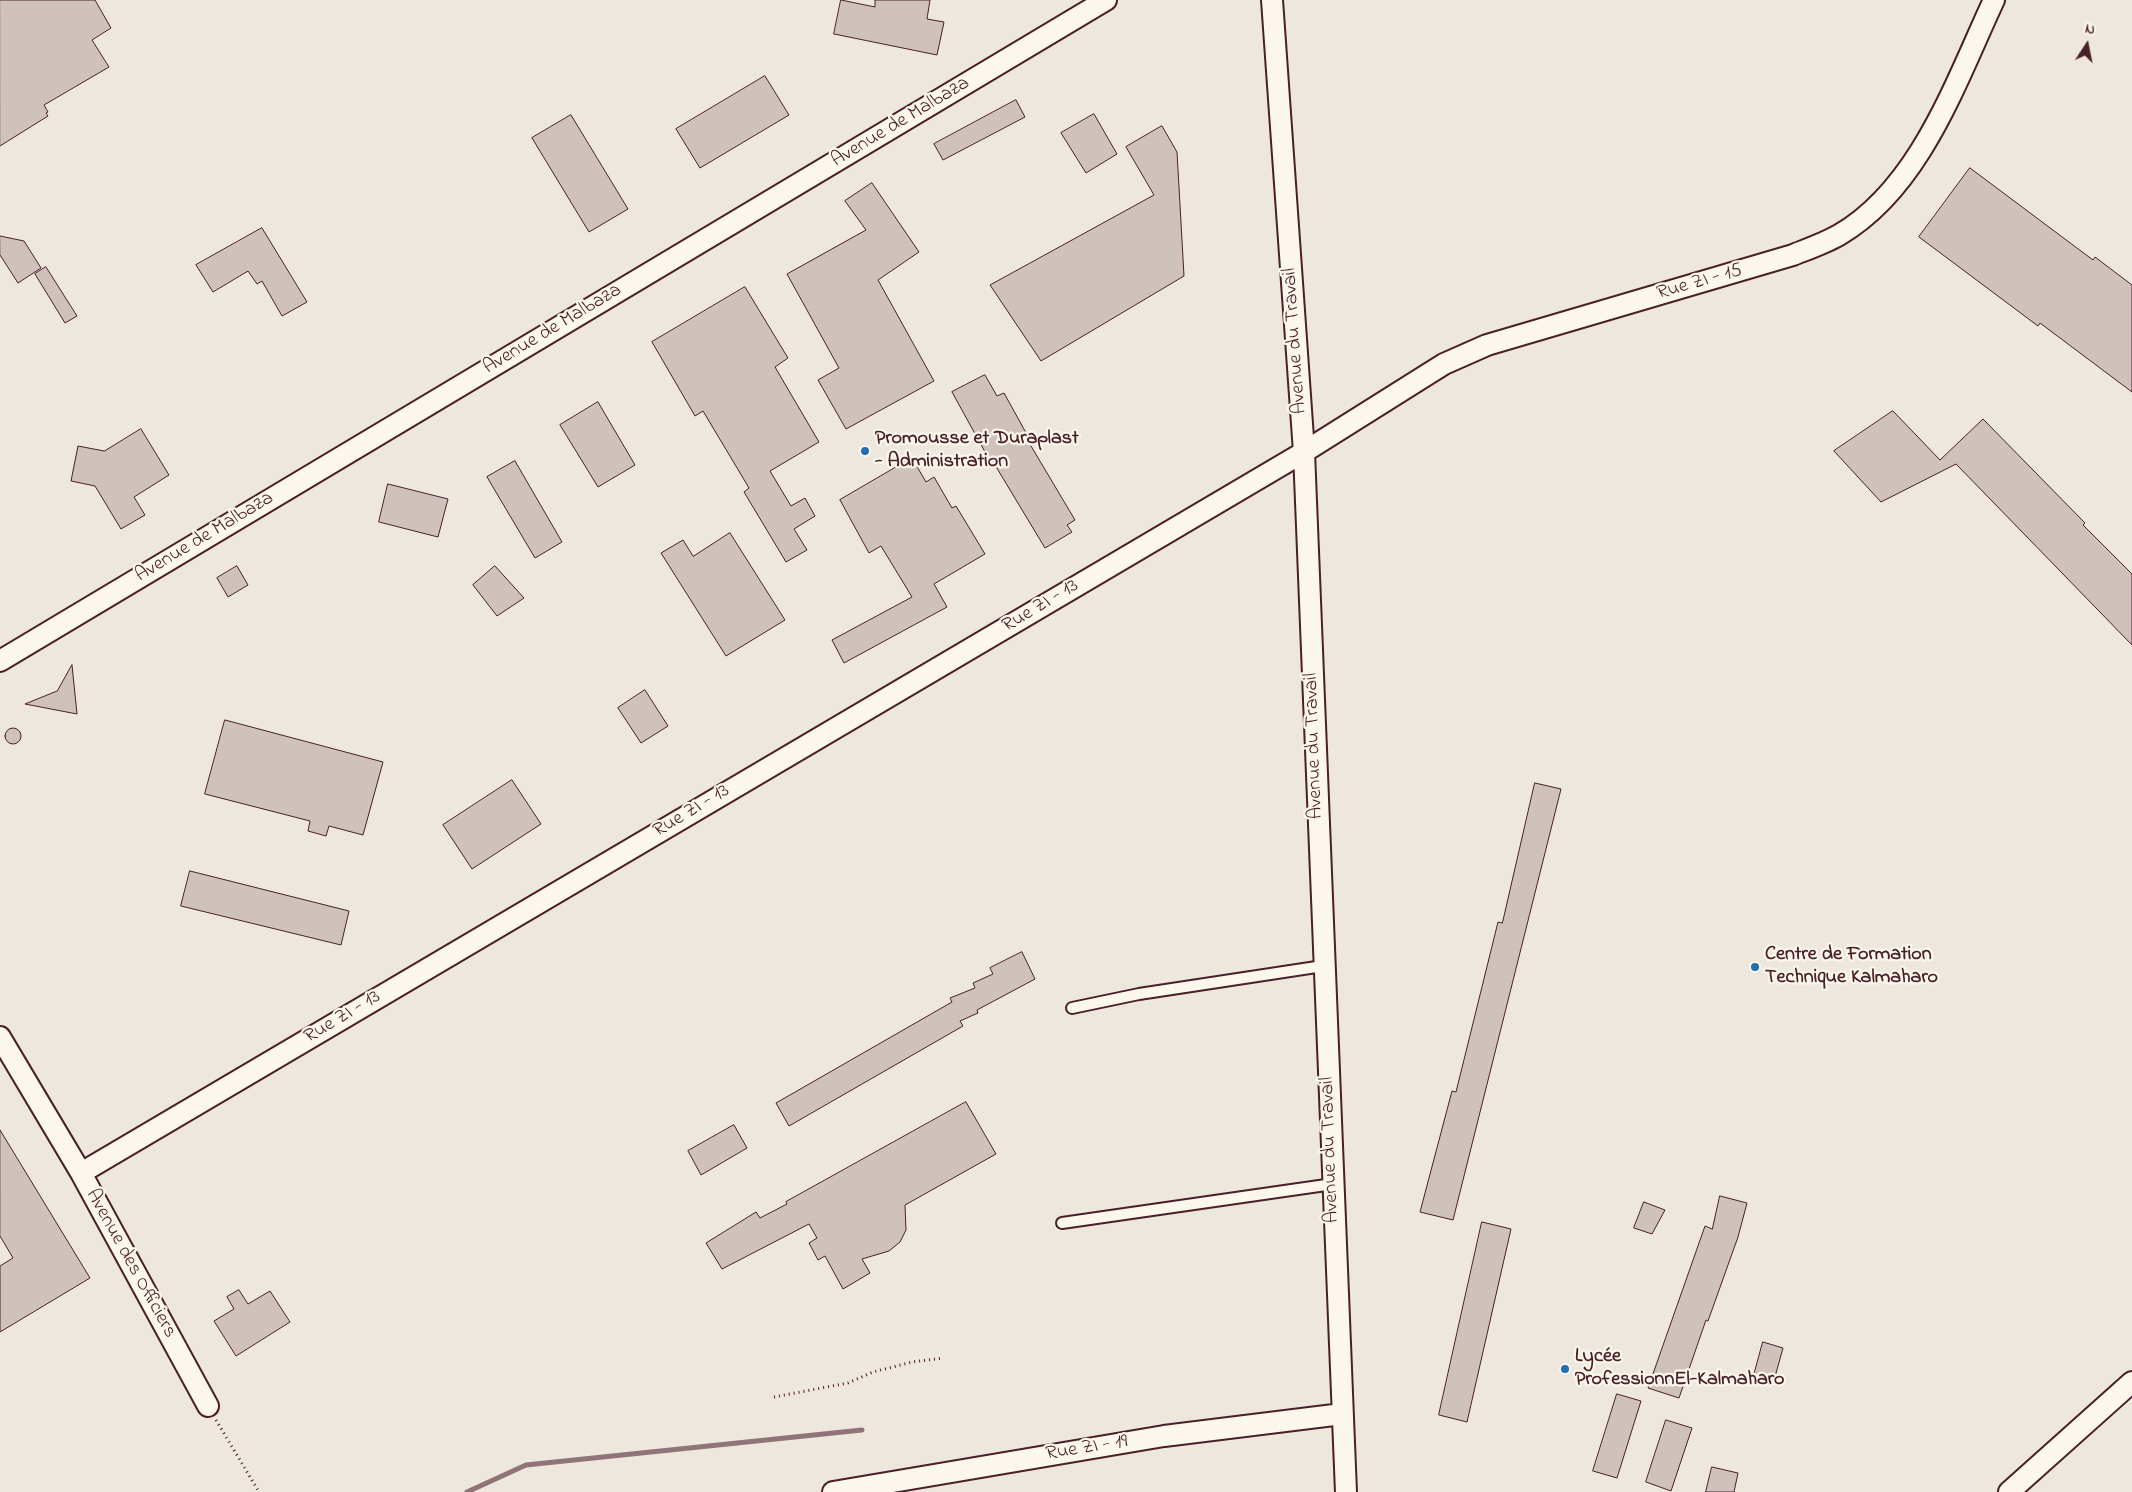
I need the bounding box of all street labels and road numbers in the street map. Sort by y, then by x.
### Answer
street label: Avenue de Malbaza [828,72,974,174]
street label: Rue ZI - 15 [1655,259,1745,307]
street label: Avenue du Travail [1279,267,1313,415]
street label: Avenue de Malbaza [480,279,626,381]
street label: Avenue de Malbaza [132,487,278,589]
street label: Rue ZI - 13 [999,575,1083,639]
street label: Avenue du Travail [1300,672,1330,820]
street label: Rue ZI - 13 [650,780,734,844]
street label: Rue ZI - 13 [301,986,385,1050]
street label: Avenue du Travail [1316,1076,1346,1224]
street label: Avenue des Officiers [79,1185,181,1343]
street label: Rue ZI - 19 [1044,1431,1130,1467]

